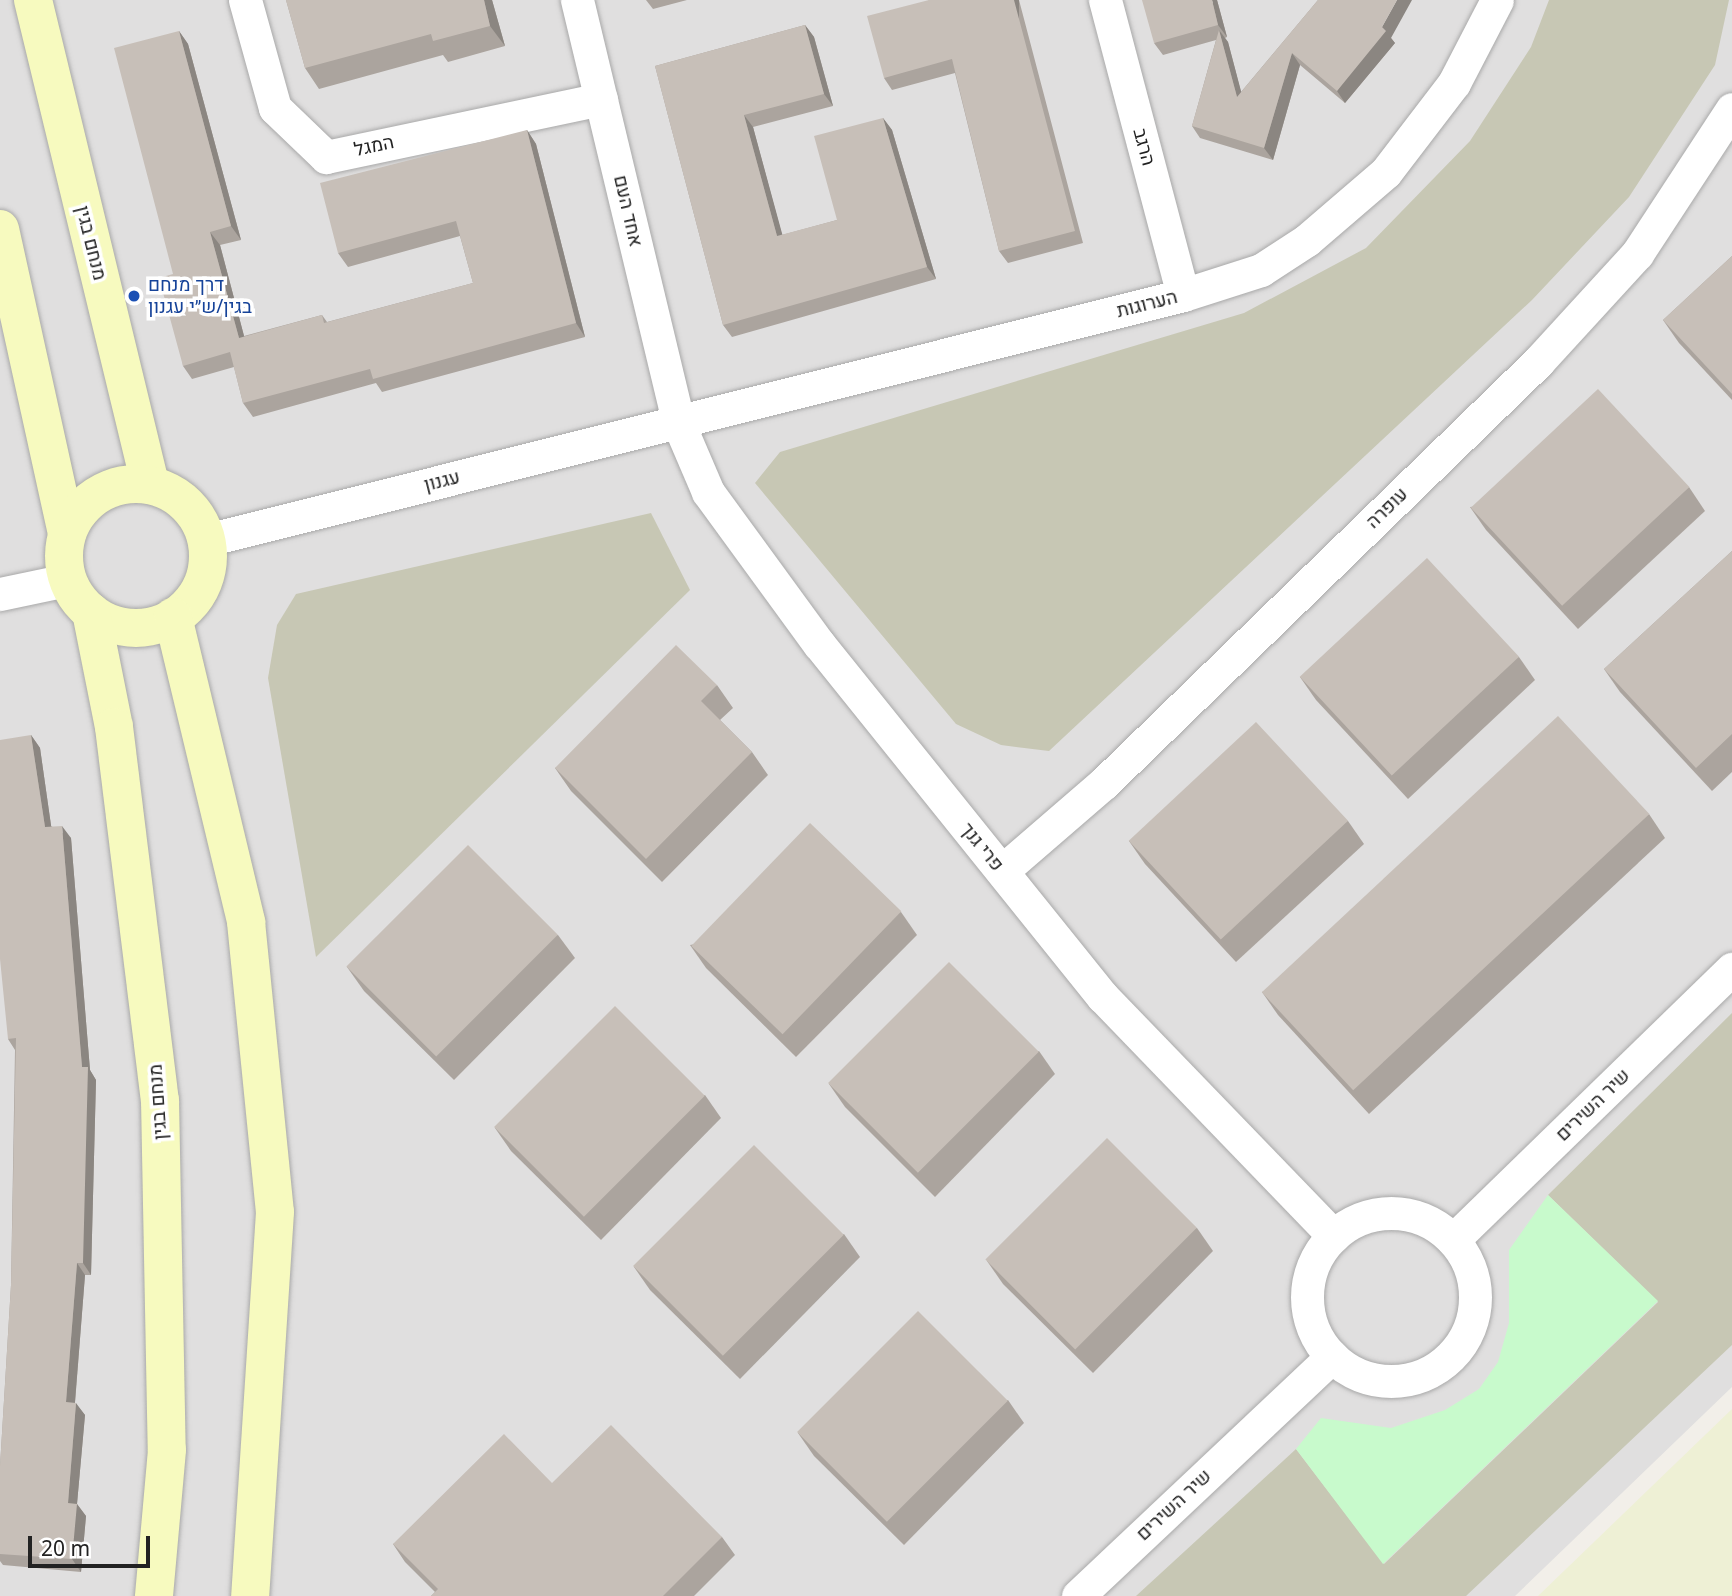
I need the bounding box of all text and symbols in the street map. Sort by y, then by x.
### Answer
street label: הרגב [1128,126,1160,168]
street label: המגל [352,131,396,161]
street label: אחד העם [609,173,647,249]
street label: מנחם בגין [71,203,111,283]
place label: דרך מנחם בגין/ש״י עגנון [148,274,252,318]
street label: הערוגות [1114,285,1180,323]
marker: דרך מנחם בגין/ש״י עגנון [126,288,142,304]
street label: עגנון [422,466,462,496]
street label: עופרה [1361,483,1413,533]
street label: פרי גנך [956,818,1008,876]
street label: מנחם בגין [144,1063,172,1141]
street label: שיר השירים [1551,1064,1635,1146]
street label: שיר השירים [1132,1465,1216,1545]
scale bar [32,1522,154,1566]
text: 20 m [41,1534,90,1562]

